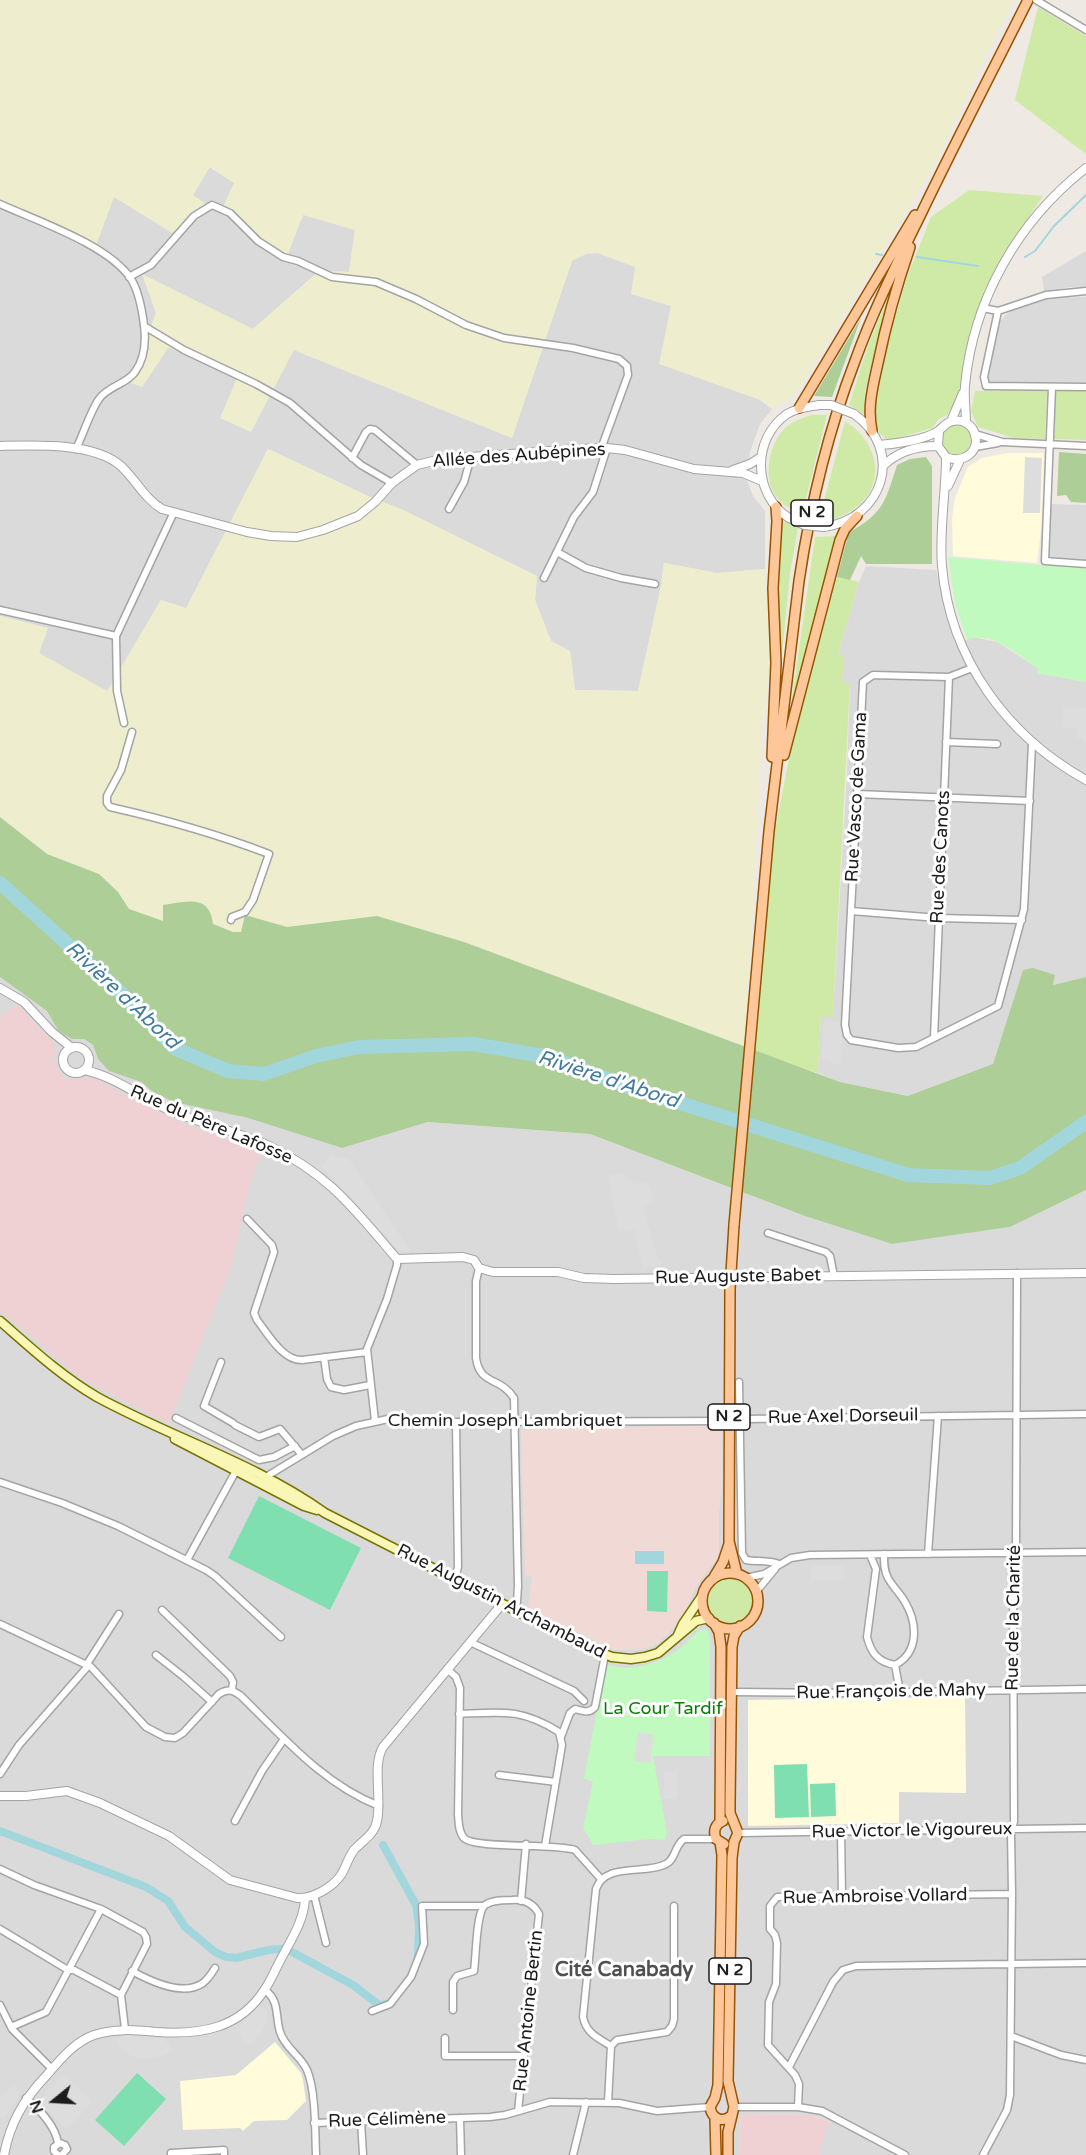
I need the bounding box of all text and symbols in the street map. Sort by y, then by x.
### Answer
street label: Allée des Aubépines [432,439,606,473]
road number: N 2 [791,500,833,526]
street label: Rue Vasco de Gama [842,711,872,883]
street label: Rue des Canots [927,790,955,924]
water label: Rivière d'Abord [60,937,184,1055]
water label: Rivière d'Abord [535,1046,681,1114]
street label: Rue du Père Lafosse [127,1081,295,1169]
street label: Rue Auguste Babet [655,1265,821,1289]
road number: N 2 [708,1404,750,1430]
street label: Rue Axel Dorseuil [767,1405,919,1429]
street label: Chemin Joseph Lambriquet [388,1410,622,1432]
street label: Rue Augustin Archambaud [393,1540,609,1664]
street label: Rue de la Charité [1002,1545,1026,1691]
street label: Rue François de Mahy [796,1680,986,1704]
park label: La Cour Tardif [603,1698,723,1720]
street label: Rue Victor le Vigoureux [811,1818,1013,1844]
street label: Rue Ambroise Vollard [782,1885,968,1909]
street label: Rue Antoine Bertin [510,1929,548,2093]
road number: N 2 [709,1958,751,1984]
district label: Cité Canabady [555,1959,693,1983]
north arrow [24,2071,84,2131]
text: N [25,2097,48,2116]
street label: Rue Célimène [328,2107,446,2133]

